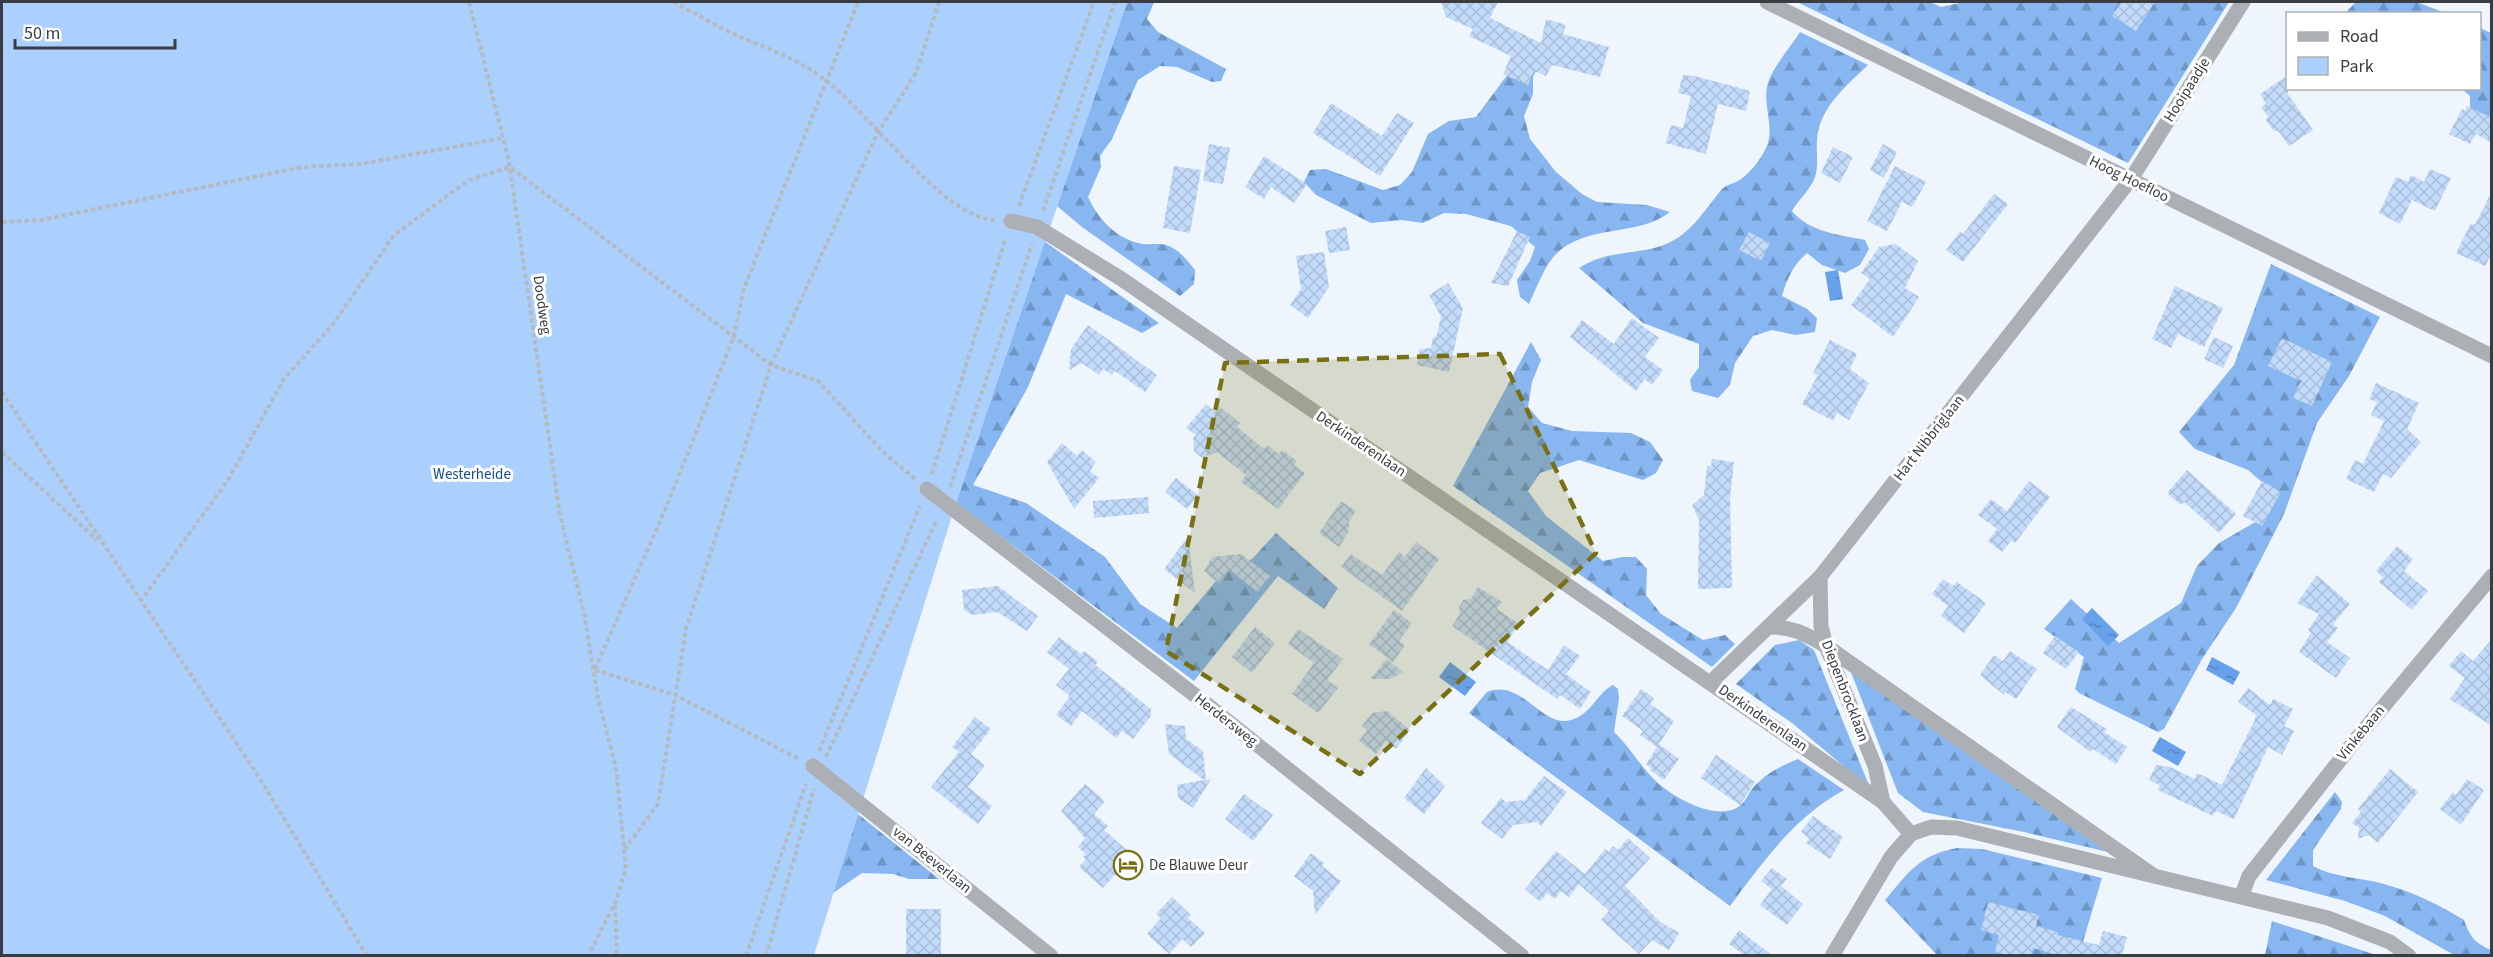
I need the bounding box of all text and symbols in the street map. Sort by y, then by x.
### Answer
scale bar [15,12,176,50]
legend [2286,12,2481,90]
text: 50 m [24,21,60,46]
text: Road [2340,24,2379,49]
street label: Hooipaadje [2159,54,2215,126]
text: Park [2340,54,2374,79]
street label: Hoog Hoefloo [2086,151,2172,207]
street label: Doodweg [527,274,557,336]
street label: Hart Nibbriglaan [1889,390,1969,486]
street label: Derkinderenlaan [1312,406,1410,482]
park label: Westerheide [433,464,511,485]
street label: Diepenbrocklaan [1816,637,1874,745]
street label: Derkinderenlaan [1714,679,1812,757]
street label: Herdersweg [1190,689,1262,752]
street label: Vinkebaan [2332,701,2390,765]
street label: van Beeverlaan [888,822,976,898]
hotel icon: De Blauwe Deur [1112,849,1144,881]
place label: De Blauwe Deur [1149,855,1249,876]

